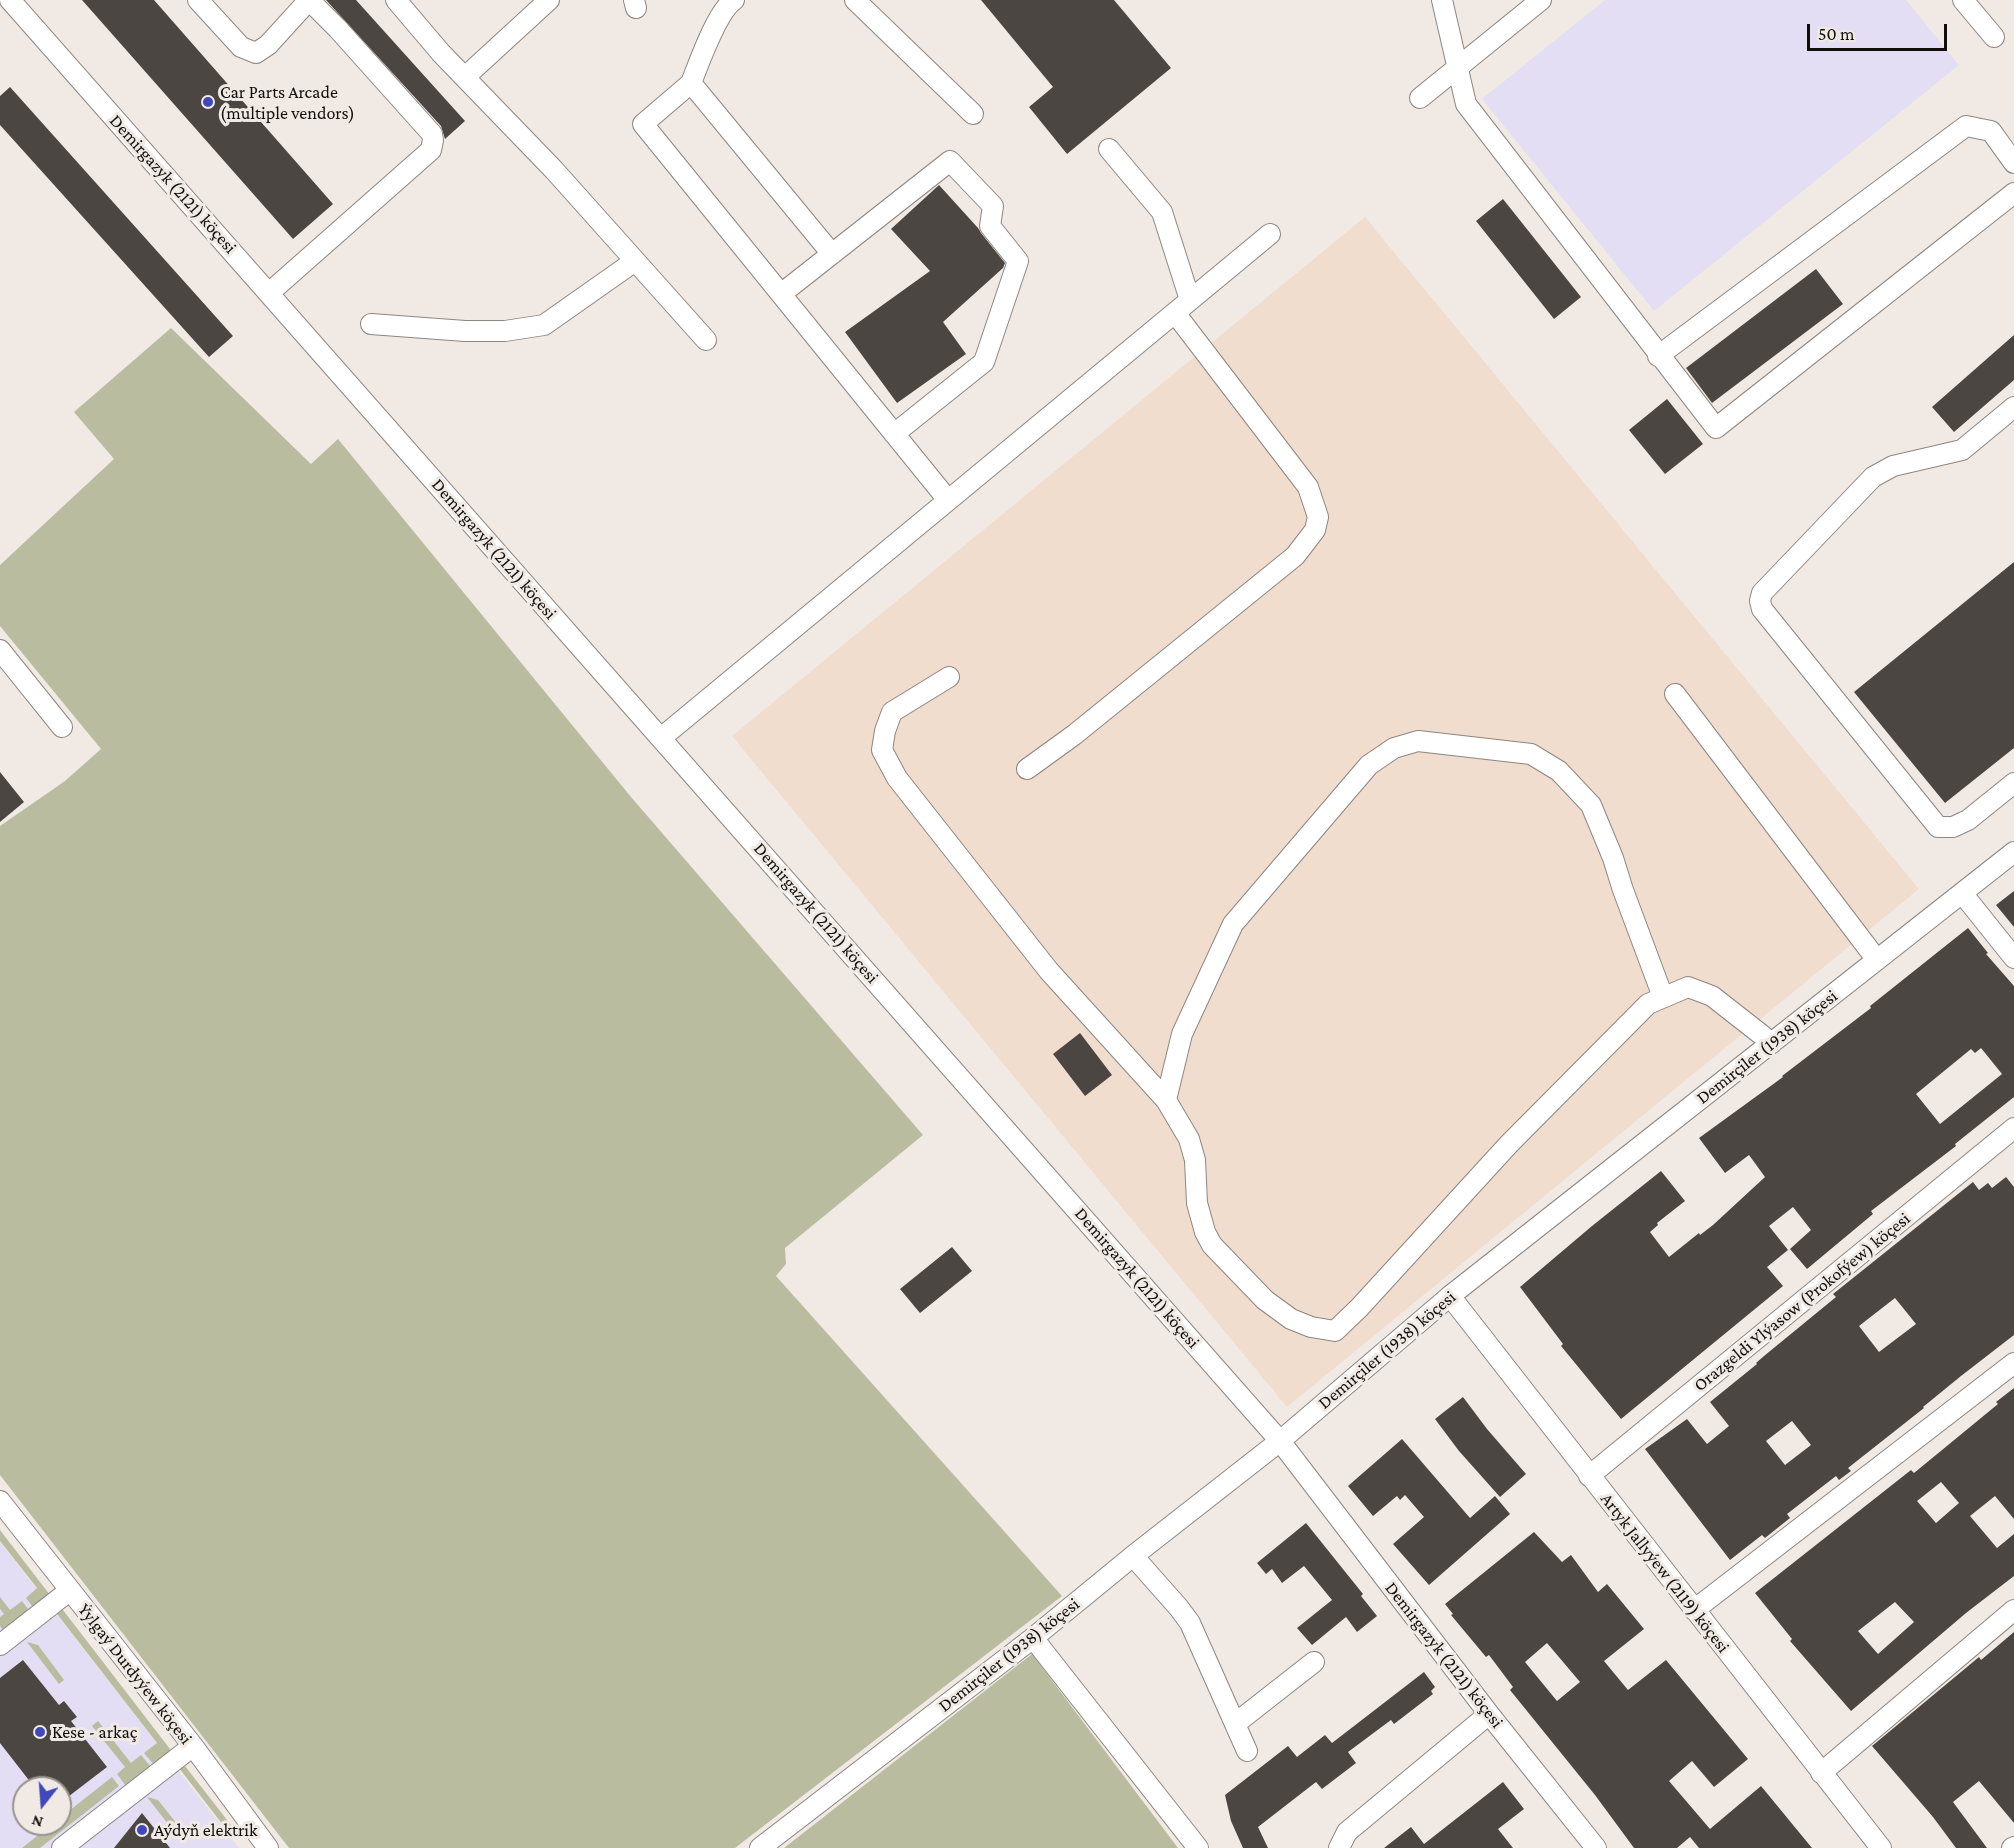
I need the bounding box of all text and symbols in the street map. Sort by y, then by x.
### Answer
scale bar [1810,12,1950,50]
text: 50 m [1818,24,1855,44]
place label: Car Parts Arcade (multiple vendors) [220,81,355,124]
marker: Car Parts Arcade (multiple vendors) [201,95,215,109]
street label: Demirgazyk (2121) köçesi [105,110,241,258]
street label: Demirgazyk (2121) köçesi [427,474,561,624]
street label: Demirgazyk (2121) köçesi [749,838,883,988]
street label: Demirçiler (1938) köçesi [1692,985,1842,1109]
street label: Demirgazyk (2121) köçesi [1070,1203,1204,1353]
street label: Orazgeldi Ylýasow (Prokofýew) köçesi [1689,1208,1915,1396]
street label: Demirçiler (1938) köçesi [1314,1286,1460,1414]
street label: Artyk Jallyýew (2119) köçesi [1596,1489,1734,1657]
street label: Demirgazyk (2121) köçesi [1380,1578,1508,1732]
street label: Demirçiler (1938) köçesi [934,1593,1084,1717]
street label: Ýylgaý Durdyýew köçesi [73,1599,197,1749]
place label: Kese - arkaç [52,1721,137,1743]
marker: Kese - arkaç [33,1725,47,1739]
north arrow [12,1776,72,1836]
text: N [29,1812,45,1832]
place label: Aýdyň elektrik [154,1819,258,1841]
marker: Aýdyň elektrik [135,1823,149,1837]

